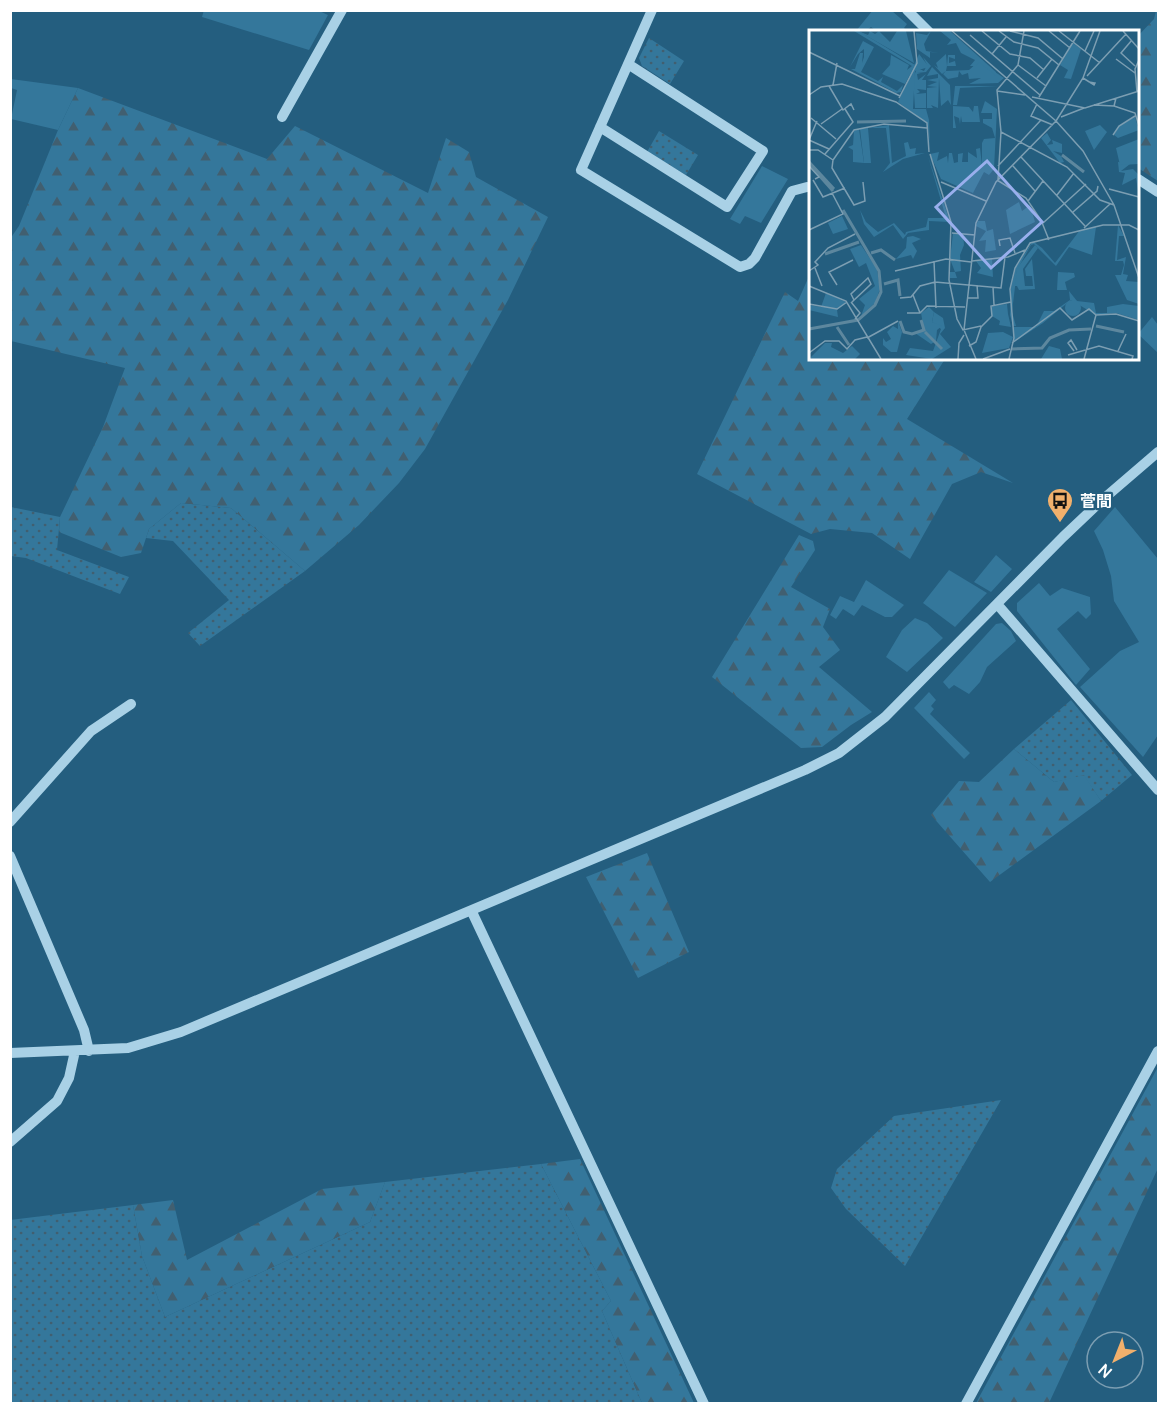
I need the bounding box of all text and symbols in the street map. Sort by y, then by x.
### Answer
inset map [809,30,1139,360]
bus stop icon: 菅間 [1045,486,1075,524]
place label: 菅間 [1080,490,1112,512]
north arrow [1085,1330,1145,1390]
text: N [1093,1359,1117,1383]

